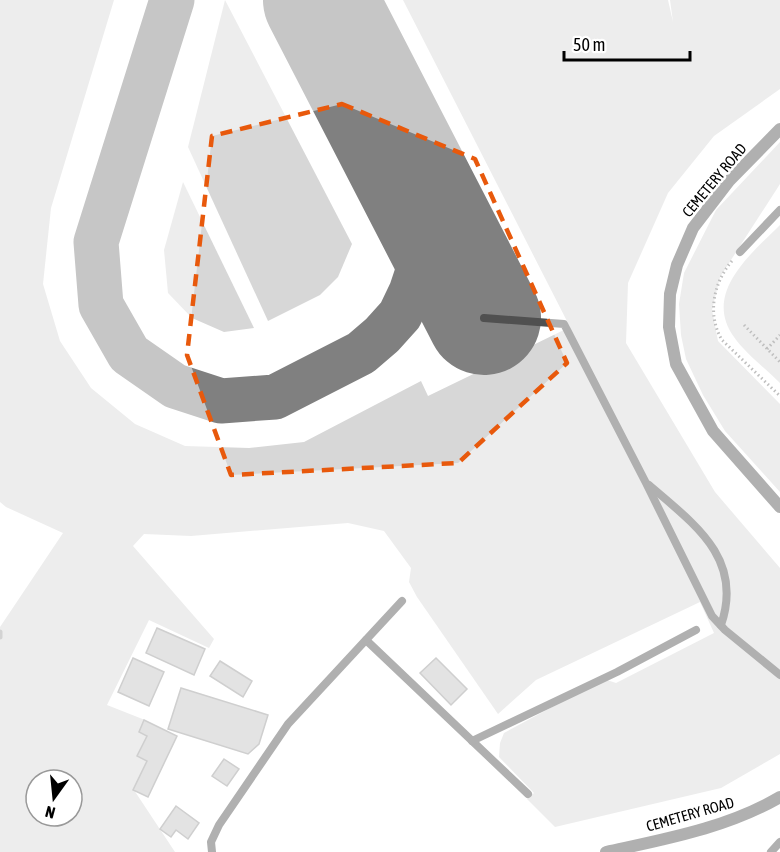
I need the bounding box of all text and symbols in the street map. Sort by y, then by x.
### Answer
scale bar [564,24,690,62]
text: 50 m [573,34,605,55]
street label: CEMETERY ROAD [678,140,750,220]
north arrow [24,768,84,828]
street label: CEMETERY ROAD [644,793,736,835]
text: N [43,803,57,822]

